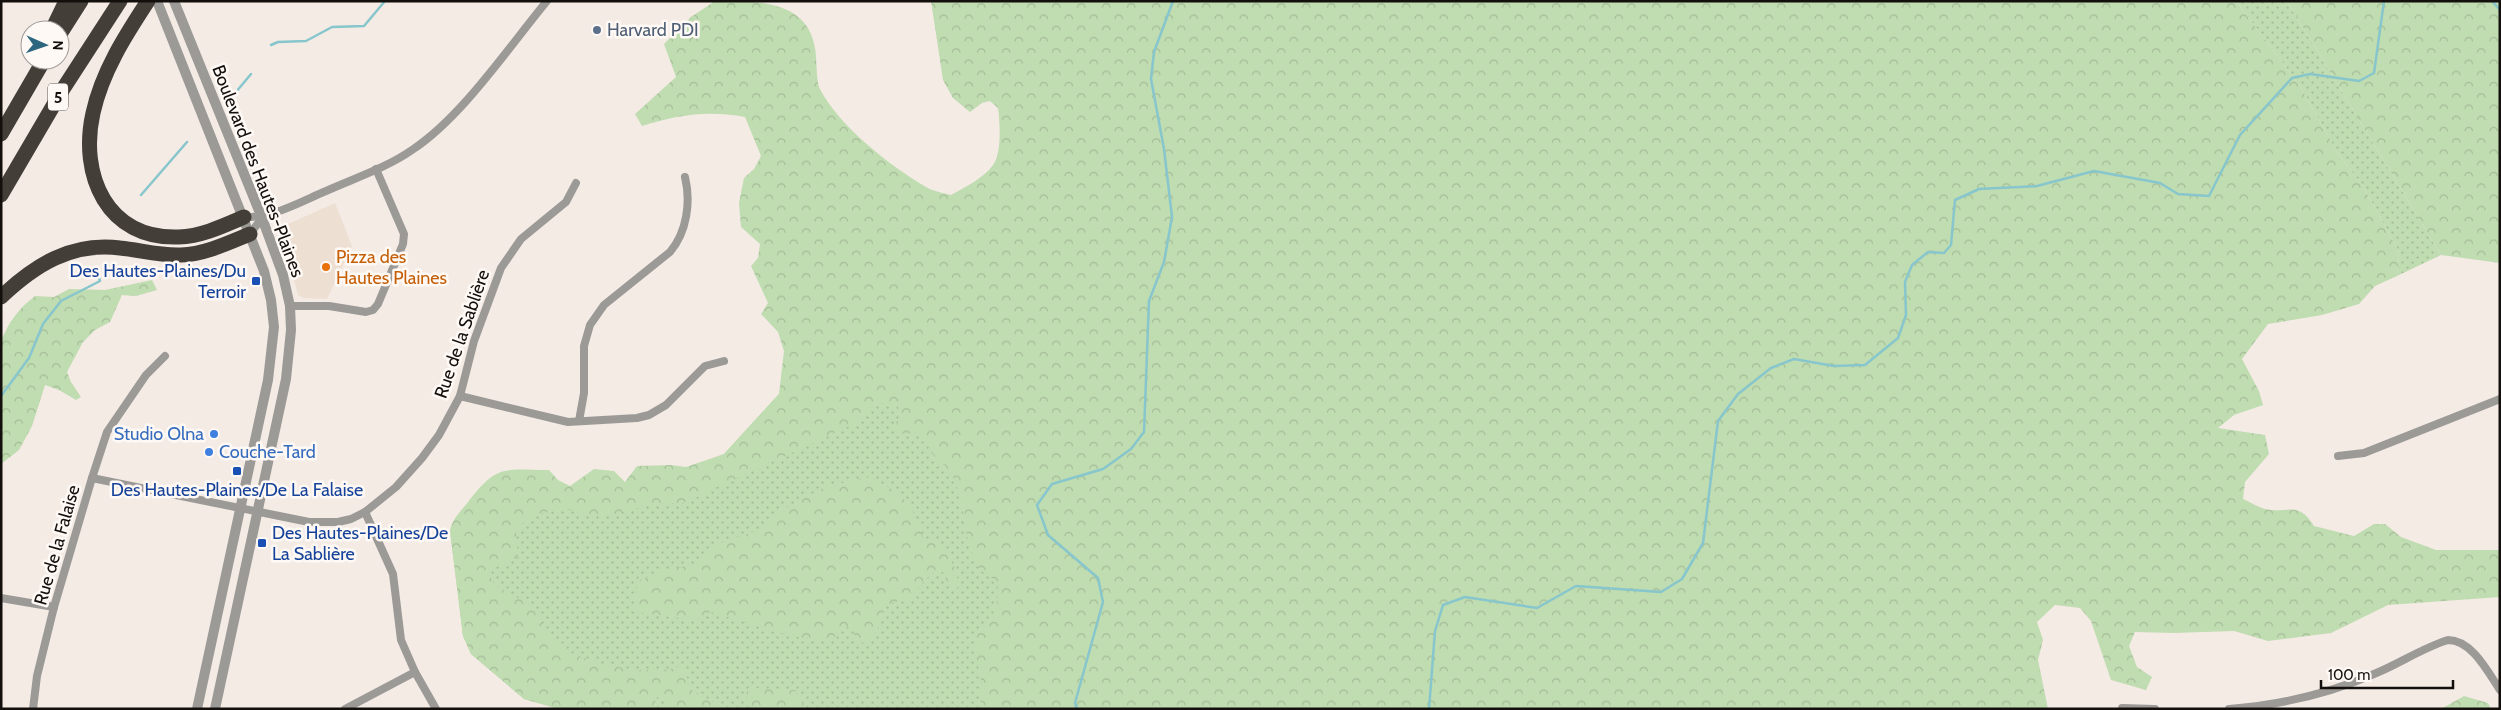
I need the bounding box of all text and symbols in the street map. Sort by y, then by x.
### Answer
place label: Harvard PDI [607,19,699,41]
north arrow [20,20,70,70]
marker: Harvard PDI [591,24,603,36]
text: N [49,40,67,51]
street label: Boulevard des Hautes-Plaines [207,62,309,280]
road number: 5 [48,84,68,110]
place label: Pizza des Hautes Plaines [336,246,447,289]
place label: Des Hautes-Plaines/Du Terroir [70,260,246,303]
marker: Pizza des Hautes Plaines [320,261,332,273]
street label: Rue de la Sablière [430,267,494,401]
marker: Des Hautes-Plaines/Du Terroir [250,275,262,287]
place label: Studio Olna [114,423,204,445]
marker: Studio Olna [208,428,220,440]
place label: Couche-Tard [219,441,316,463]
marker: Couche-Tard [203,446,215,458]
marker: Des Hautes-Plaines/De La Falaise [231,465,243,477]
place label: Des Hautes-Plaines/De La Falaise [111,479,363,501]
street label: Rue de la Falaise [29,482,85,608]
place label: Des Hautes-Plaines/De La Sablière [272,522,448,565]
marker: Des Hautes-Plaines/De La Sablière [256,537,268,549]
scale bar [2321,658,2454,690]
text: 100 m [2328,666,2370,684]

